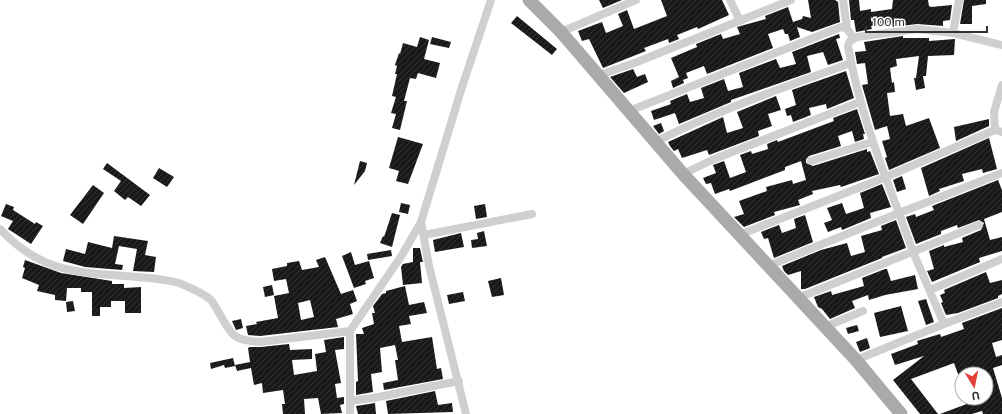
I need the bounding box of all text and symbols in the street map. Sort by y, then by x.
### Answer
scale bar [866,8,987,34]
text: 100 m [872,15,905,29]
north arrow [954,366,994,406]
text: U [971,389,981,402]

